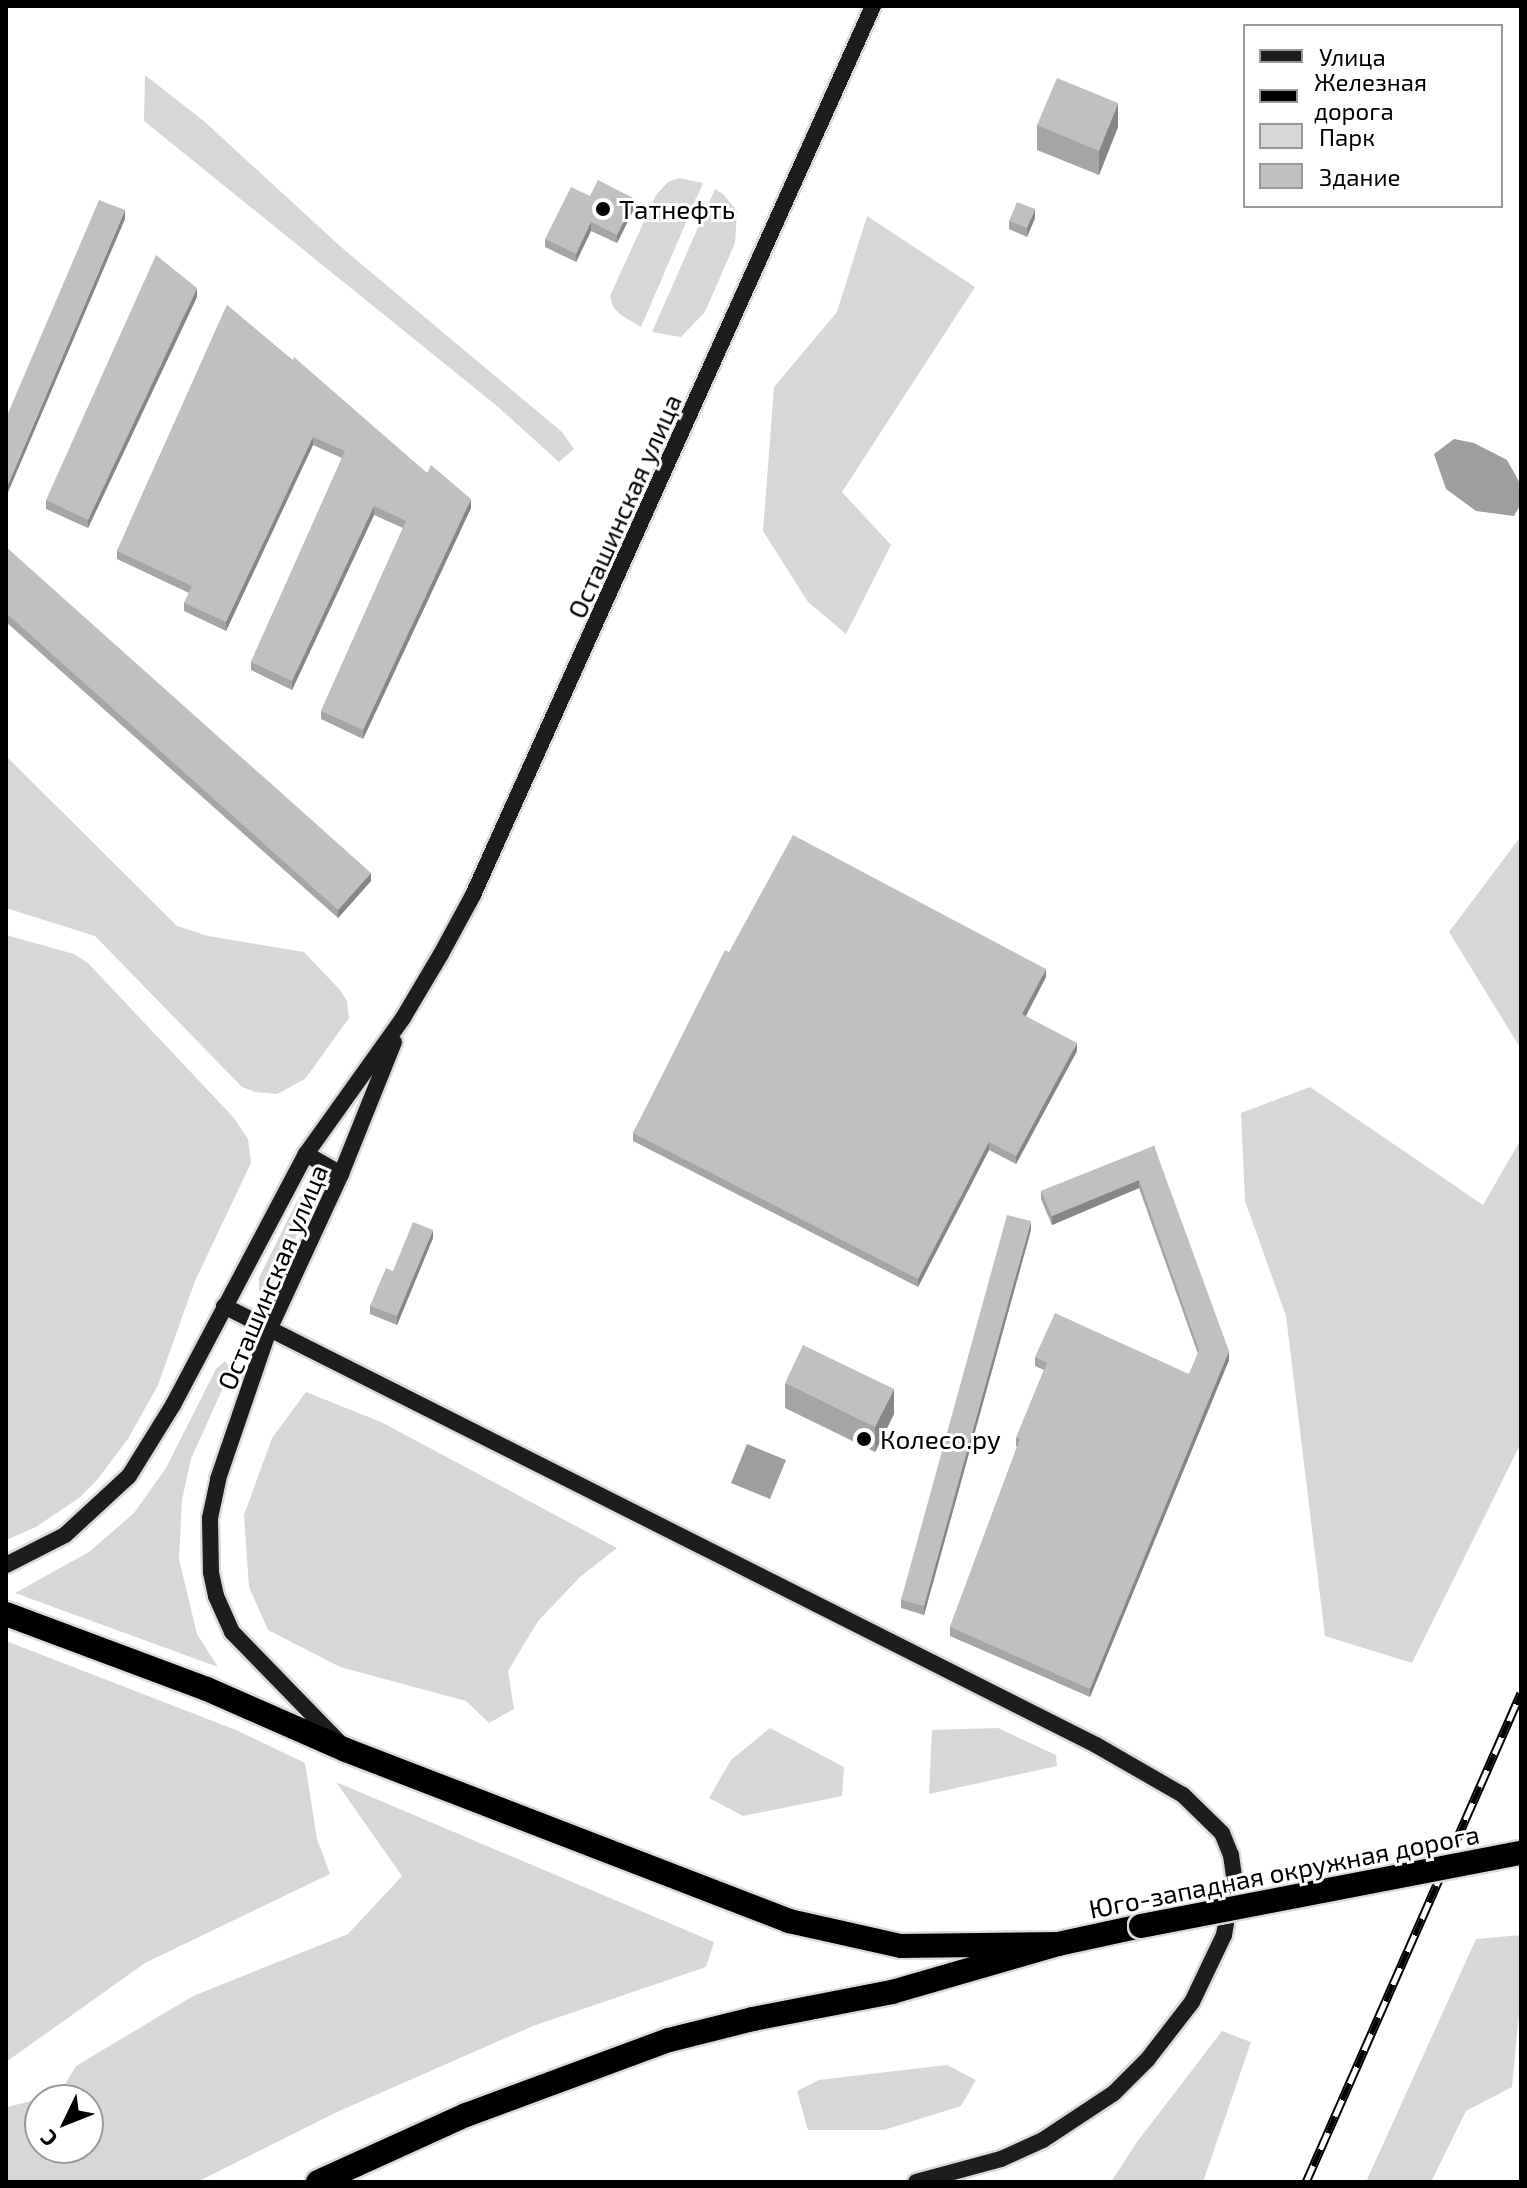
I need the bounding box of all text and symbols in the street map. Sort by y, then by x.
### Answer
legend [1243,24,1503,208]
text: Улица [1319,42,1386,71]
text: Железная дорога [1314,67,1427,125]
text: Парк [1319,122,1375,151]
text: Здание [1319,162,1401,191]
place label: Татнефть [619,193,735,225]
marker: Татнефть [594,200,612,218]
street label: Осташинская улица [561,389,687,623]
street label: Осташинская улица [210,1159,334,1395]
place label: Колесо.ру [880,1423,1001,1455]
marker: Колесо.ру [855,1430,873,1448]
street label: Юго-западная окружная дорога [1086,1818,1482,1924]
north arrow [24,2084,104,2164]
text: С [34,2125,62,2153]

